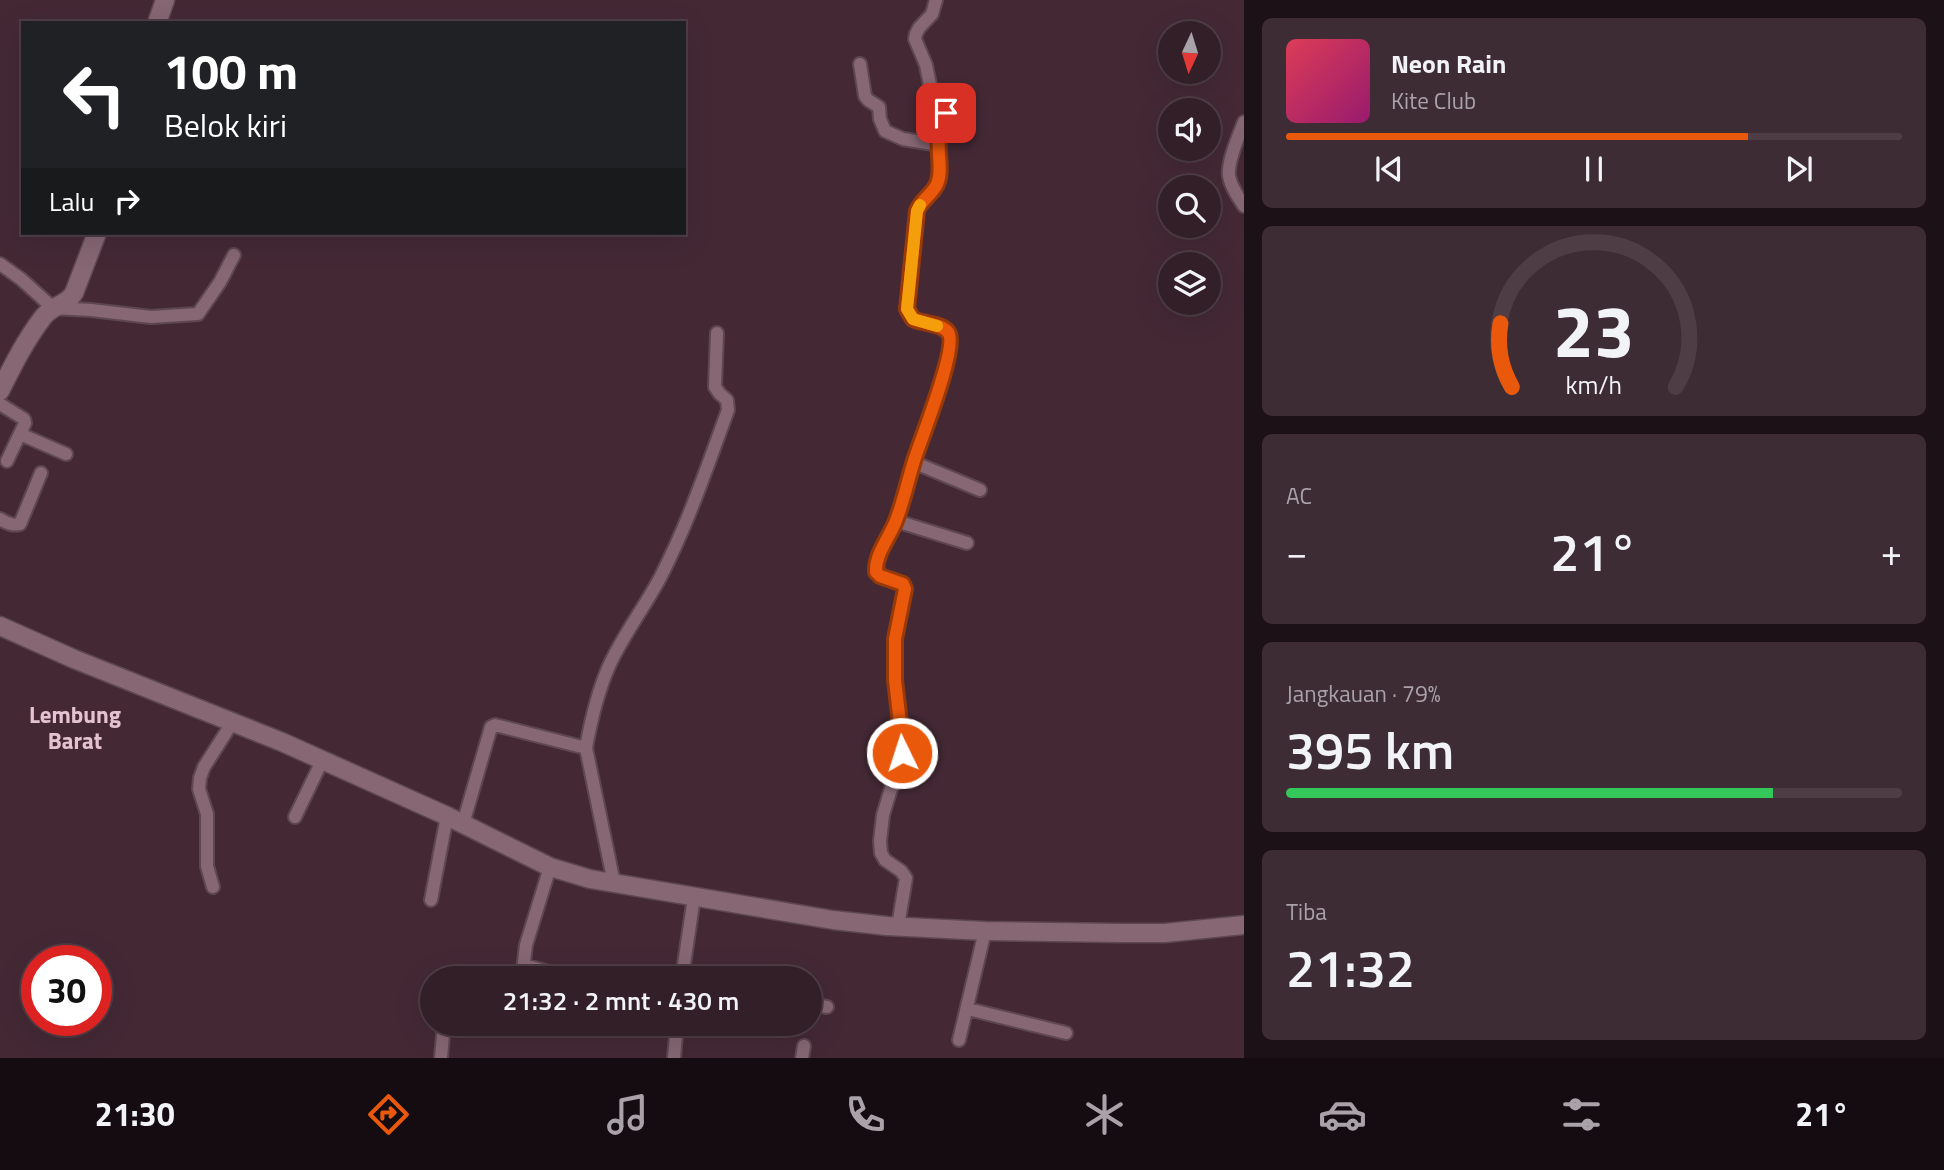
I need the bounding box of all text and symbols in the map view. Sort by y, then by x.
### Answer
north arrow [1158,21,1222,84]
map controls [1158,21,1221,315]
text: 100 m [164,33,298,108]
text: Neon Rain [1391,44,1506,83]
icon: left [49,49,140,140]
pin [916,83,976,143]
text: Kite Club [1391,83,1476,118]
icon: arrive [927,94,965,132]
button: sound [1158,98,1221,161]
text: Belok kiri [164,101,287,149]
icon: previous [1370,150,1408,188]
icon: pause [1575,150,1613,188]
icon: next [1780,150,1818,188]
button: search [1158,175,1221,238]
text: Lalu [49,182,94,221]
icon: right [108,182,146,220]
button: layers [1158,252,1221,315]
text: 23 [1553,275,1635,385]
text: km/h [1566,366,1622,404]
text: AC [1286,478,1312,513]
text: 21° [1550,512,1638,591]
text: − [1286,523,1307,581]
text: + [1881,523,1902,581]
text: Jangkauan · 79% [1286,676,1441,711]
district label: Lembung Barat [29,697,121,758]
text: 395 km [1286,710,1454,789]
position arrow [865,716,939,790]
text: Tiba [1286,894,1327,929]
text: 21:32 [1286,928,1415,1007]
speed limit sign: 30 [21,945,112,1036]
text: 21:32 · 2 mnt · 430 m [503,981,739,1020]
text: 21:30 [95,1090,175,1138]
icon: directions [364,1090,413,1139]
icon: music [603,1090,652,1139]
icon: phone [841,1090,890,1139]
icon: climate [1080,1090,1129,1139]
icon: car [1318,1090,1367,1139]
icon: filters [1557,1090,1606,1139]
text: 21° [1795,1090,1849,1138]

